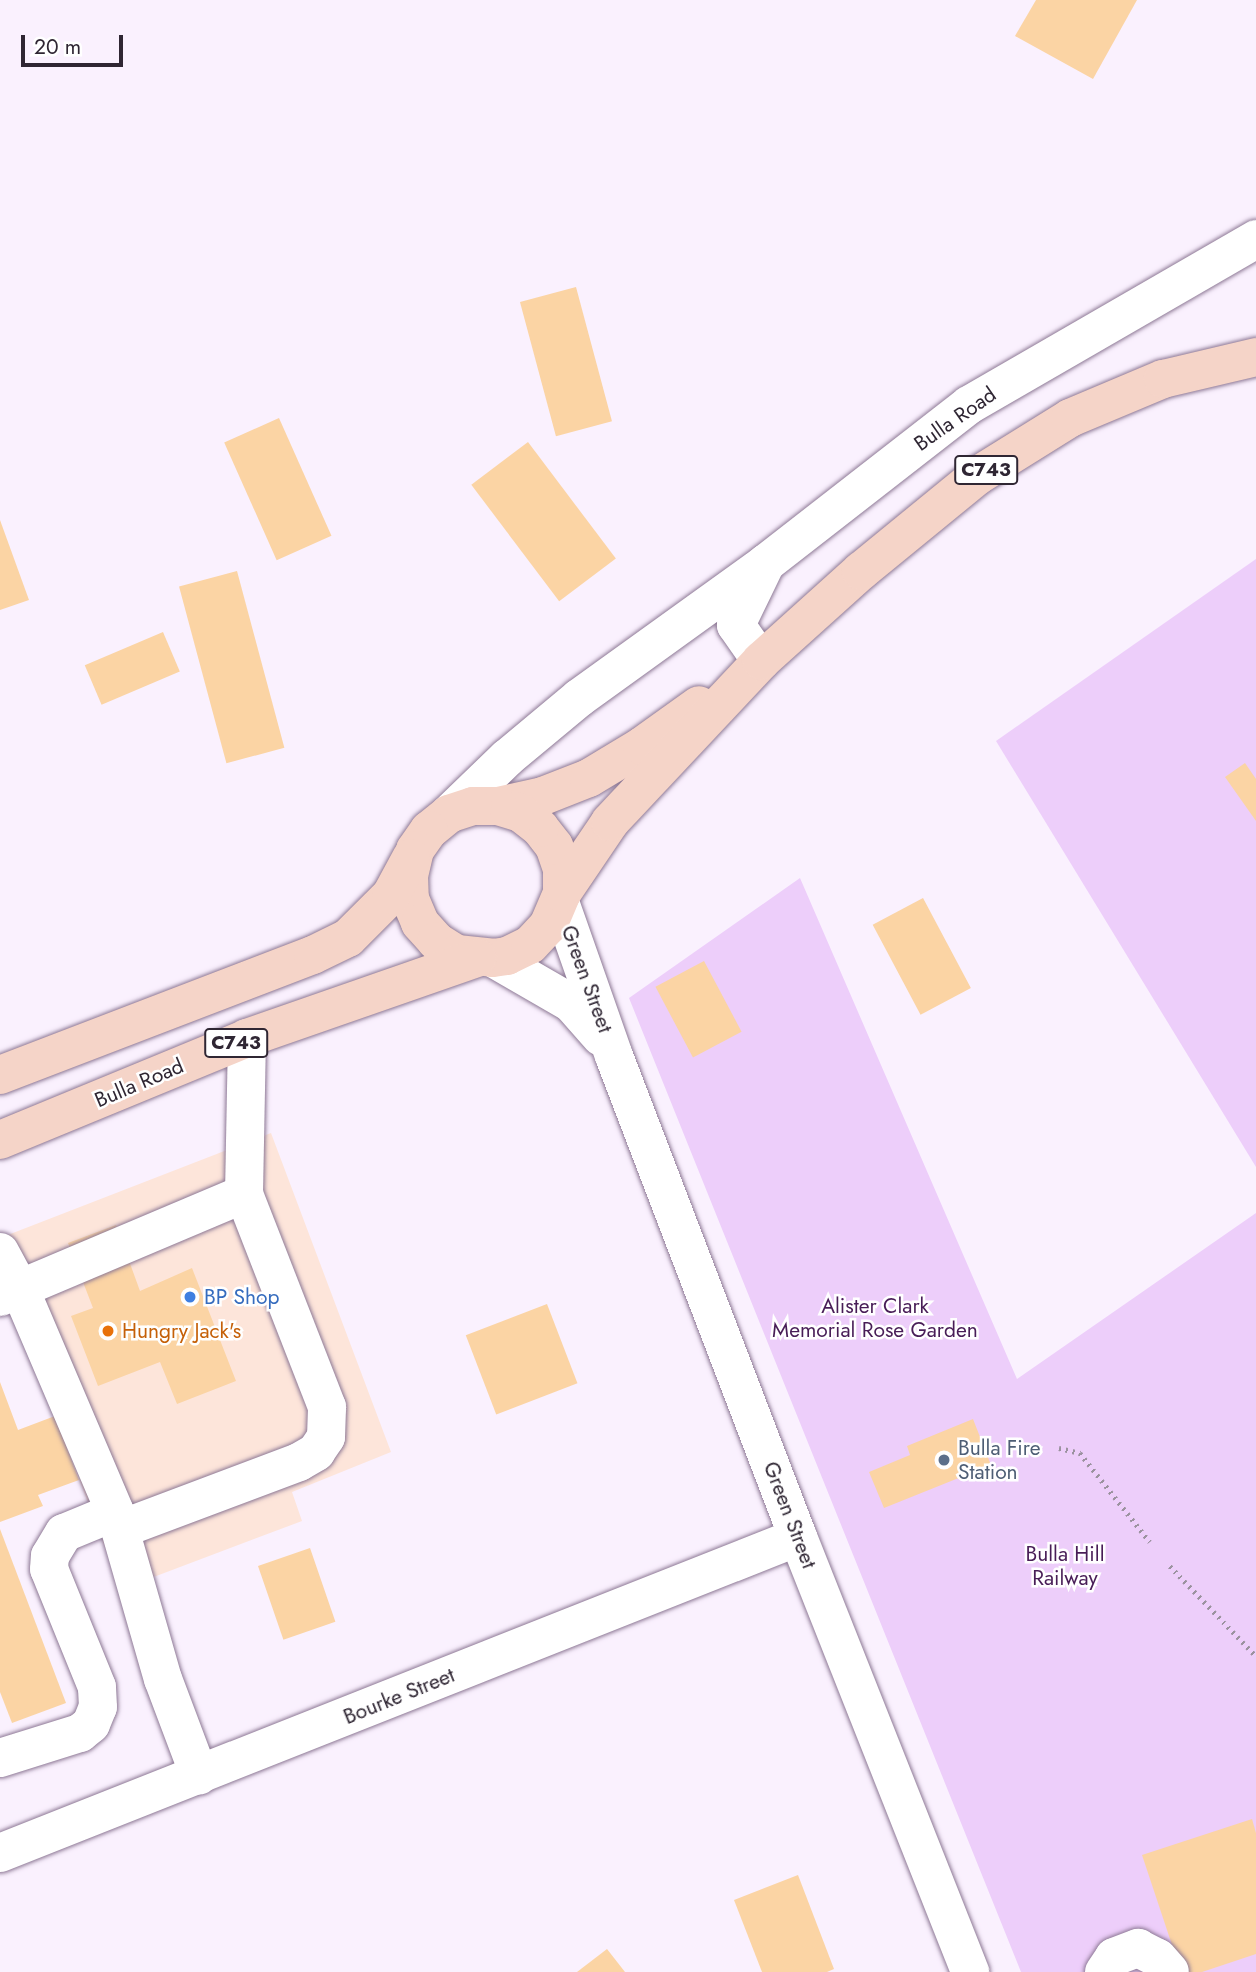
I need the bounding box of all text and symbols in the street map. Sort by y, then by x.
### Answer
scale bar [24,21,126,65]
text: 20 m [34,32,81,62]
street label: Bulla Road [909,382,1001,456]
road number: C743 [953,454,1019,485]
street label: Green Street [556,922,618,1036]
road number: C743 [203,1028,269,1058]
street label: Bulla Road [91,1053,187,1113]
place label: BP Shop [204,1284,279,1310]
marker: BP Shop [182,1289,198,1305]
park label: Alister Clark Memorial Rose Garden [772,1293,978,1343]
place label: Hungry Jack's [122,1318,241,1344]
marker: Hungry Jack's [100,1323,116,1339]
place label: Bulla Fire Station [958,1435,1040,1485]
marker: Bulla Fire Station [936,1452,952,1468]
street label: Green Street [758,1458,822,1572]
park label: Bulla Hill Railway [1026,1541,1104,1591]
street label: Bourke Street [340,1662,458,1730]

